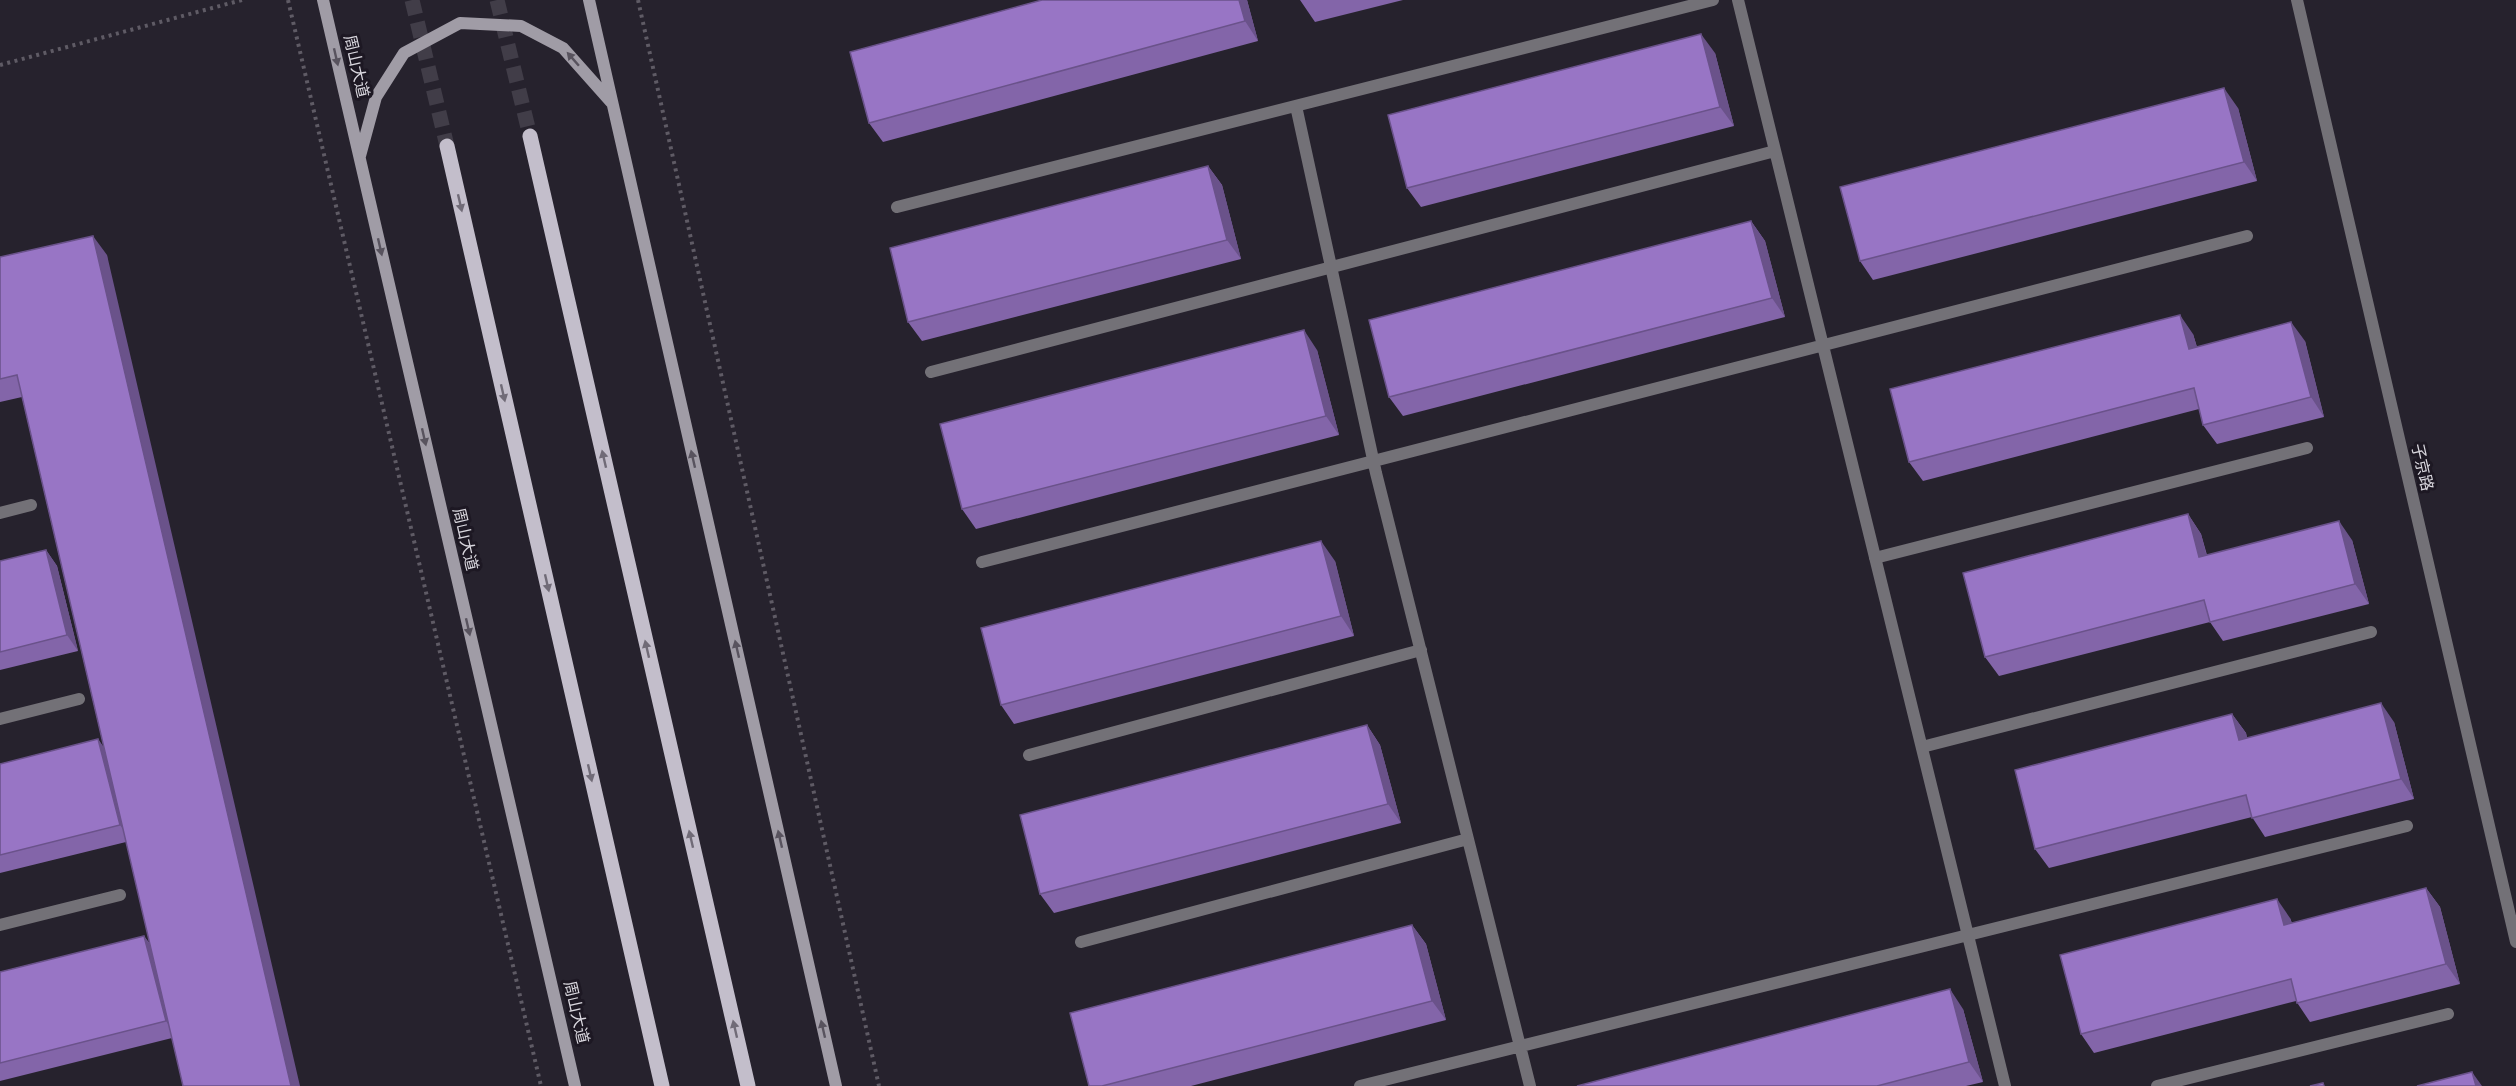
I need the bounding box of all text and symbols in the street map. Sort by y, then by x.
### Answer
street label: 周山大道 [338,32,376,100]
one-way arrow [332,48,341,67]
one-way arrow [567,52,580,67]
one-way arrow [455,194,465,212]
one-way arrow [376,238,385,257]
one-way arrow [499,384,508,403]
one-way arrow [420,428,430,446]
street label: 子京路 [2406,441,2440,493]
one-way arrow [688,449,698,468]
one-way arrow [598,450,608,468]
street label: 周山大道 [447,505,485,573]
one-way arrow [542,574,552,592]
one-way arrow [464,618,474,636]
one-way arrow [731,639,741,658]
one-way arrow [642,640,652,658]
one-way arrow [586,764,595,783]
one-way arrow [686,829,695,848]
one-way arrow [775,829,784,848]
street label: 周山大道 [558,978,596,1046]
one-way arrow [729,1020,739,1038]
one-way arrow [818,1020,828,1038]

